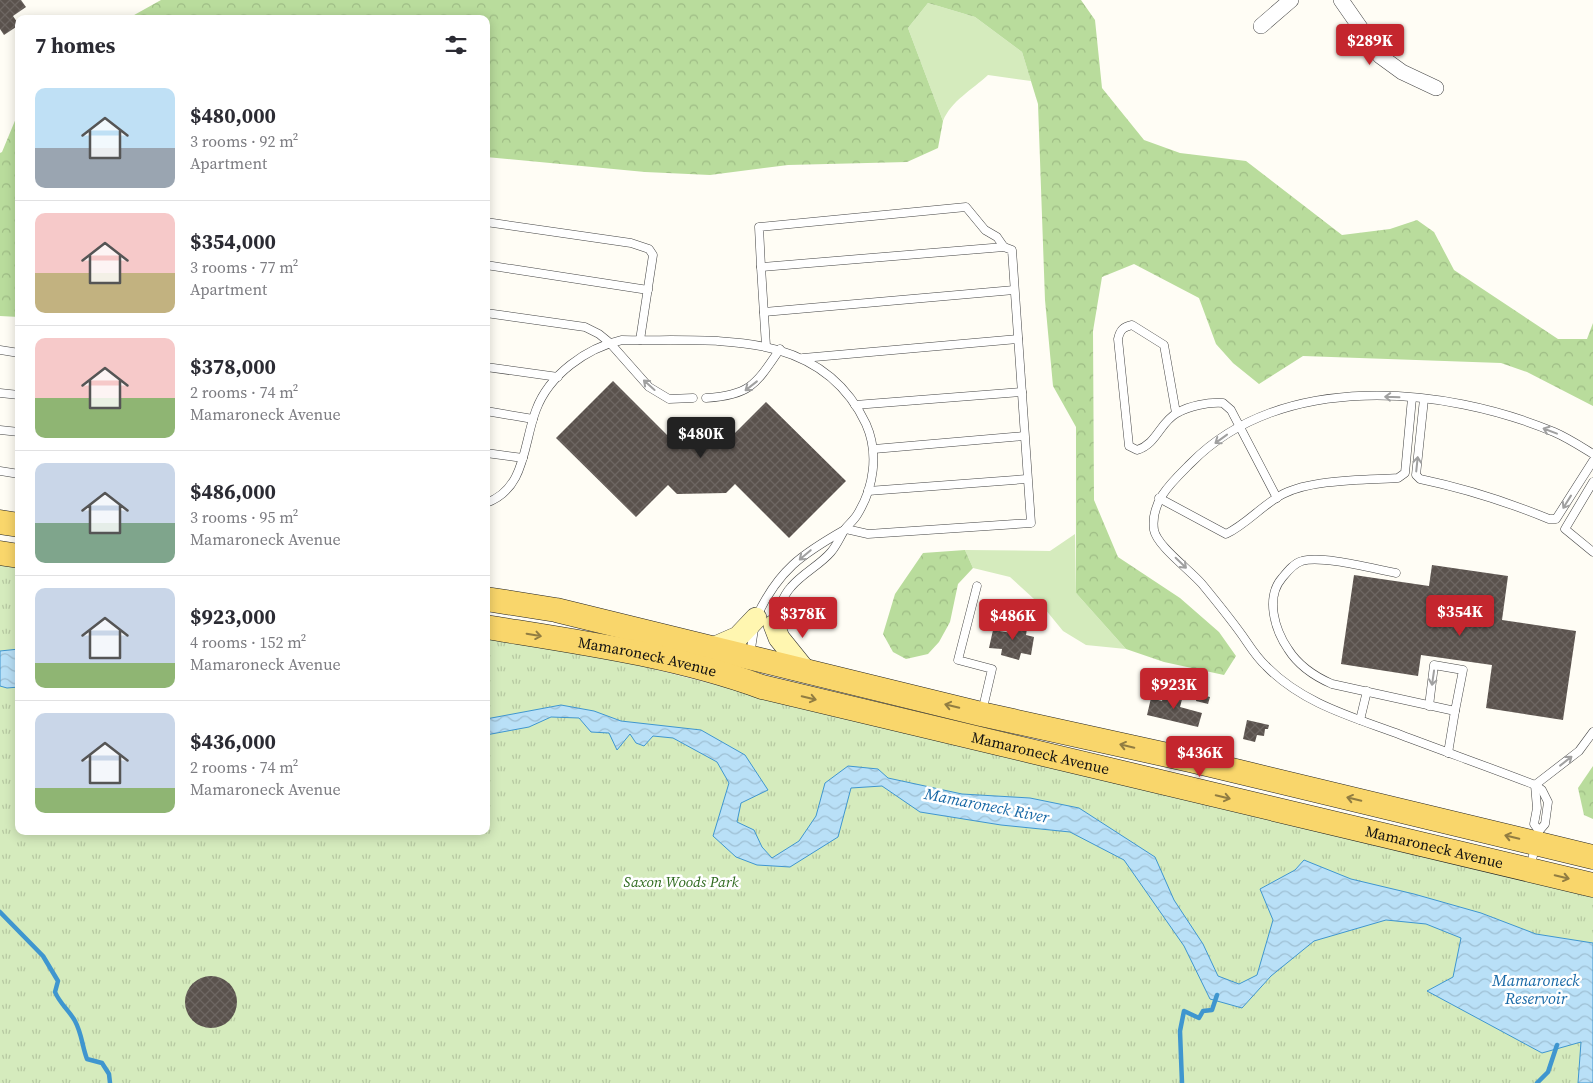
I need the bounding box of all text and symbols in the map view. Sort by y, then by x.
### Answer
pin: $289K [1335,23,1405,66]
text: $289K [1347,29,1393,51]
text: 7 homes [35,31,115,60]
icon: filters [442,31,470,59]
text: $480,000 [190,101,276,130]
icon: home [75,108,135,168]
text: 3 rooms · 92 m² [190,130,298,152]
text: Apartment [190,152,267,174]
text: $354,000 [190,227,276,256]
icon: home [75,233,135,293]
text: 3 rooms · 77 m² [190,256,298,278]
text: Apartment [190,278,267,300]
text: $378,000 [190,352,276,381]
icon: home [75,358,135,418]
one-way arrow [642,379,655,391]
one-way arrow [744,380,757,391]
text: 2 rooms · 74 m² [190,381,298,403]
one-way arrow [1384,393,1400,402]
text: Mamaroneck Avenue [190,403,341,425]
pin: $480K [666,416,736,459]
text: $480K [678,422,724,444]
one-way arrow [1543,426,1558,435]
one-way arrow [1215,434,1228,445]
one-way arrow [1412,456,1422,472]
text: $486,000 [190,477,276,506]
icon: home [75,483,135,543]
one-way arrow [1562,494,1572,508]
text: 3 rooms · 95 m² [190,506,298,528]
text: Mamaroneck Avenue [190,528,341,550]
one-way arrow [798,549,811,560]
one-way arrow [1175,557,1188,569]
pin: $354K [1425,594,1495,637]
pin: $378K [768,596,838,639]
pin: $486K [978,598,1048,641]
text: $354K [1437,600,1483,622]
text: $923,000 [190,602,276,631]
text: $378K [780,602,826,624]
text: $486K [990,604,1036,626]
icon: home [75,608,135,668]
one-way arrow [526,630,542,640]
text: 4 rooms · 152 m² [190,631,306,653]
street label: Mamaroneck Avenue [576,631,719,682]
text: Mamaroneck Avenue [190,653,341,675]
pin: $923K [1139,668,1209,710]
one-way arrow [1427,670,1437,686]
text: $923K [1151,673,1197,695]
one-way arrow [801,694,817,703]
one-way arrow [944,701,960,710]
street label: Mamaroneck Avenue [969,726,1112,779]
text: $436,000 [190,727,276,756]
icon: home [75,733,135,793]
pin: $436K [1165,736,1235,778]
one-way arrow [1120,741,1136,750]
text: $436K [1177,741,1223,763]
one-way arrow [1560,755,1573,766]
text: 2 rooms · 74 m² [190,756,298,778]
text: Mamaroneck Avenue [190,778,341,800]
water label: Mamaroneck River [922,782,1052,828]
one-way arrow [1214,793,1230,802]
one-way arrow [1346,794,1362,803]
street label: Mamaroneck Avenue [1363,820,1506,873]
one-way arrow [1504,832,1520,841]
park label: Saxon Woods Park [623,871,739,892]
one-way arrow [1553,873,1569,882]
water label: Mamaroneck Reservoir [1491,969,1580,1009]

